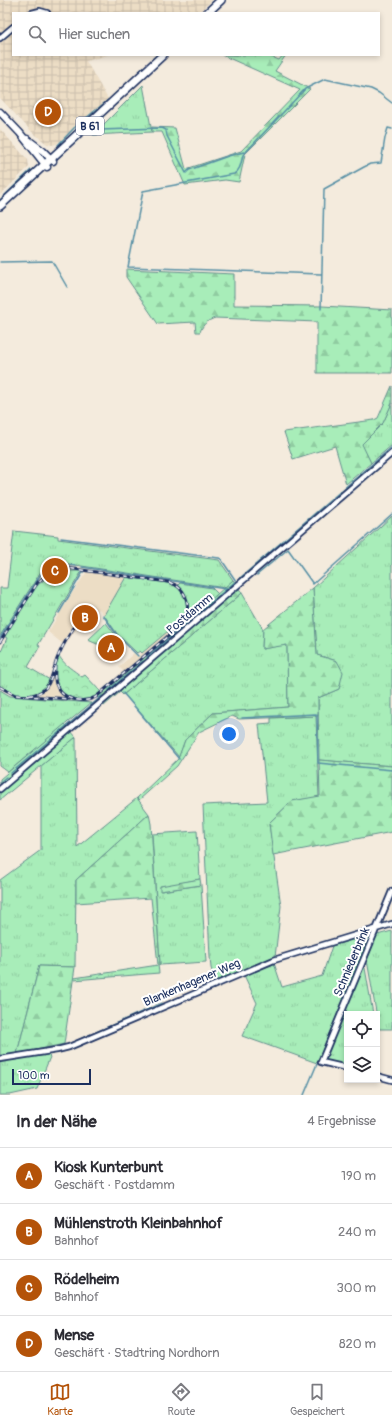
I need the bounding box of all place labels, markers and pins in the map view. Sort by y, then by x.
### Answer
pin: D [35,97,61,127]
pin: C [42,556,68,586]
pin: B [72,603,98,633]
pin: A [98,633,124,663]

